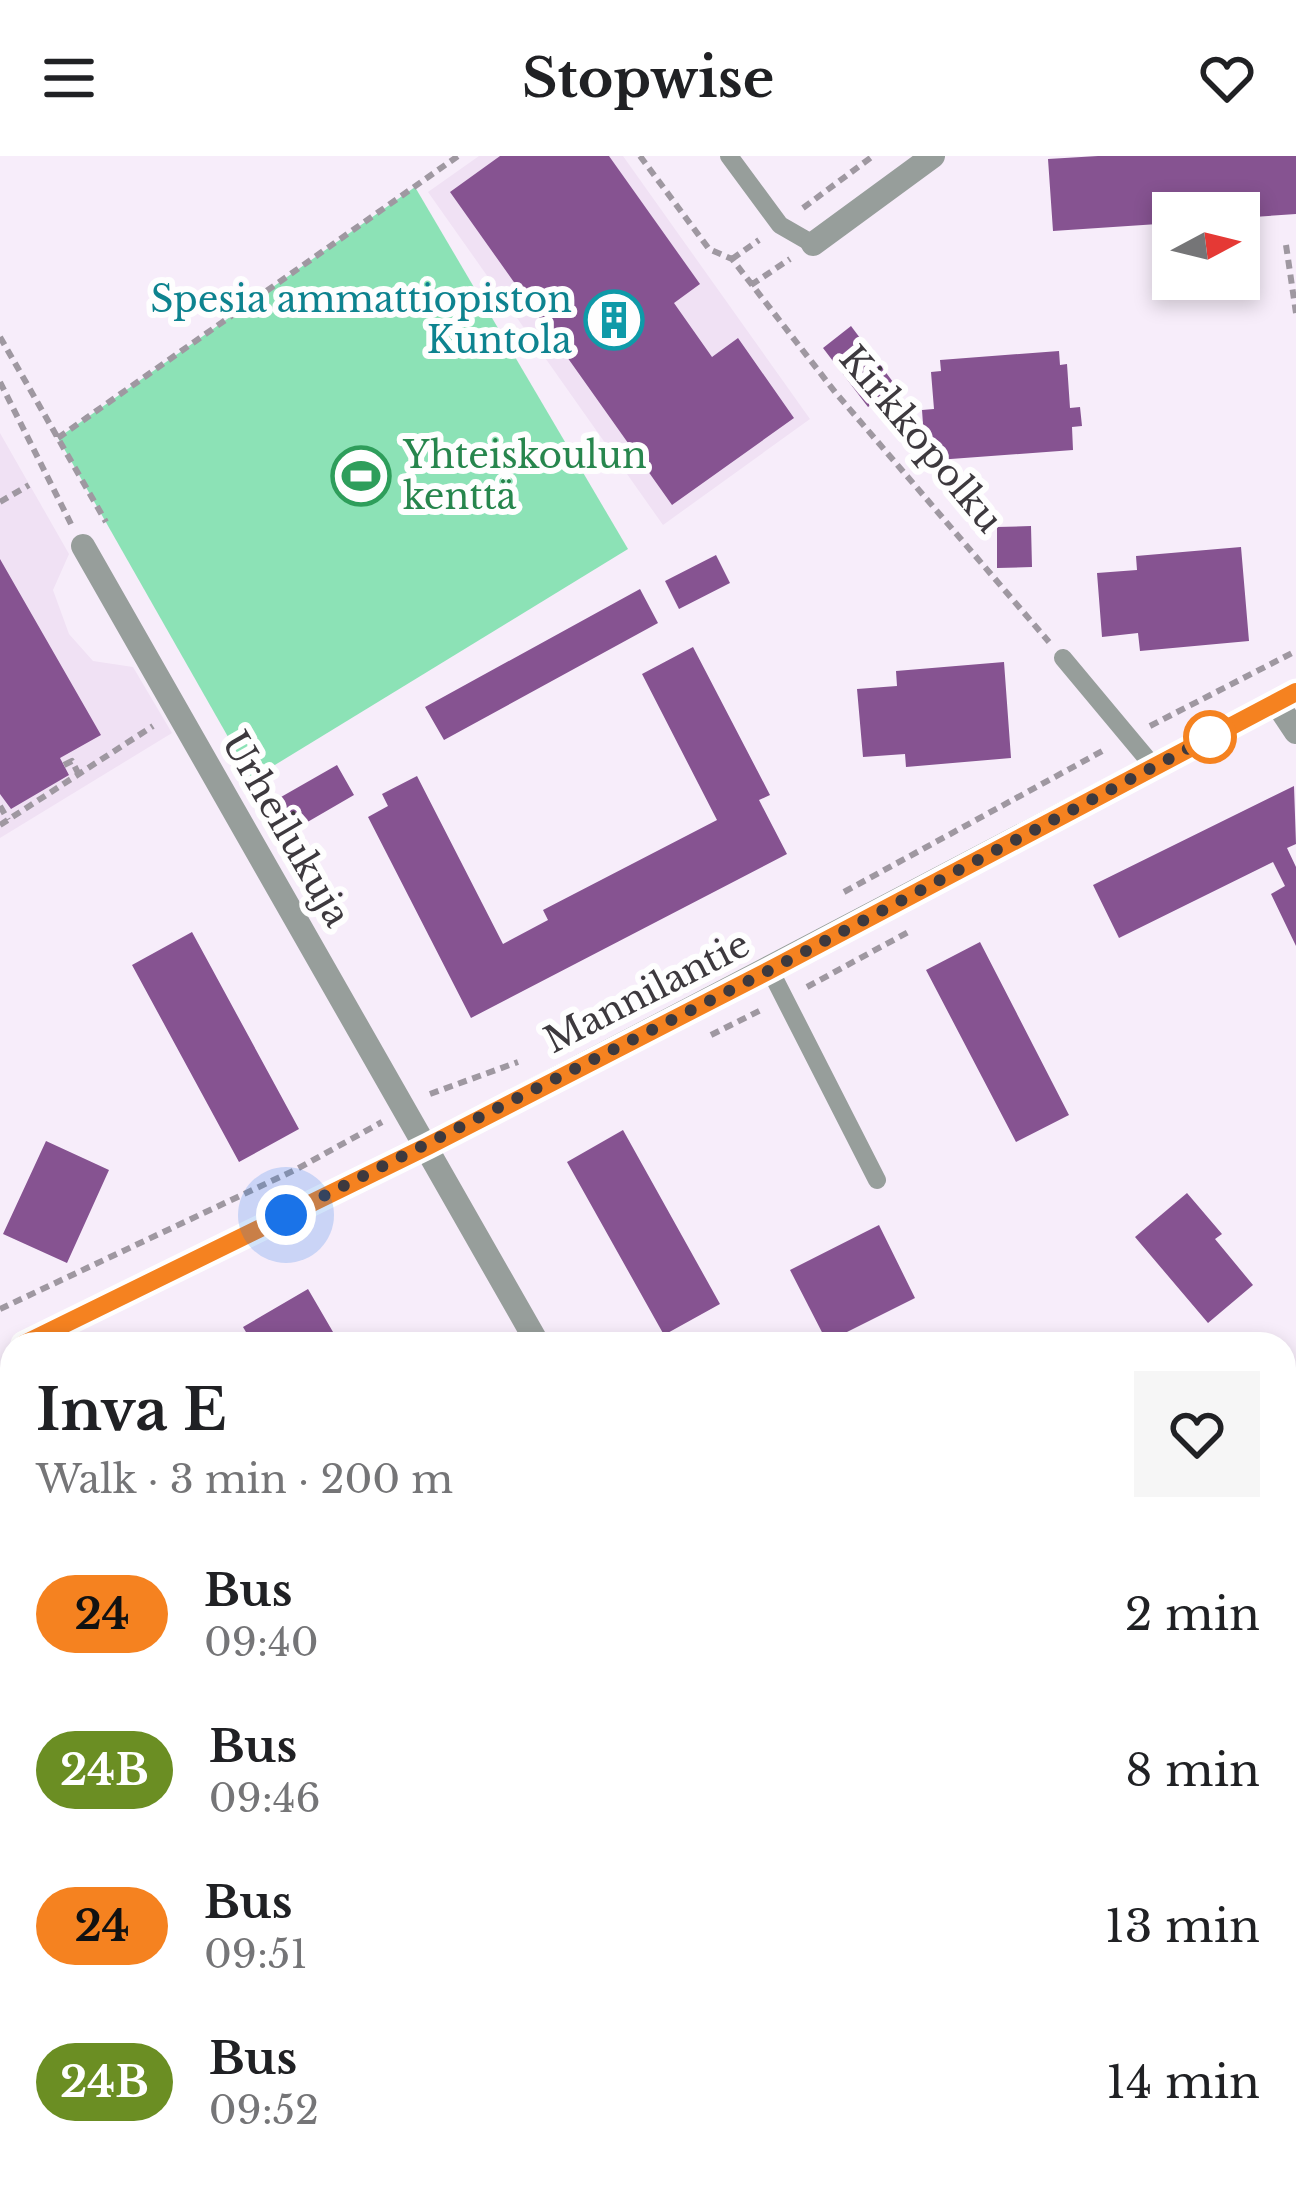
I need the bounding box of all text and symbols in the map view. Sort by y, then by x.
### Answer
icon: menu [36,45,102,111]
text: Stopwise [522,45,774,112]
icon: heart [1194,45,1260,111]
north arrow [1152,192,1260,300]
map controls [1152,192,1260,300]
place label: Spesia ammattiopiston Kuntola [150,277,572,363]
building icon: Spesia ammattiopiston Kuntola [583,289,645,351]
street label: Kirkkopolku [830,336,1012,542]
place label: Yhteiskoulun kenttä [402,433,647,519]
sports icon: Yhteiskoulun kenttä [330,445,392,507]
unlabelled marker [1185,712,1235,762]
street label: Urheilukuja [212,723,360,935]
street label: Mannilantie [537,921,757,1063]
your location [256,1185,316,1245]
button: heart [1134,1371,1260,1497]
text: Inva E [36,1375,227,1445]
text: Walk · 3 min · 200 m [36,1455,453,1504]
text: Bus [204,1562,292,1618]
text: 2 min [1125,1586,1260,1642]
text: 24 [74,1588,130,1640]
text: 09:40 [204,1618,319,1667]
text: Bus [209,1718,297,1774]
text: 8 min [1125,1742,1260,1798]
text: 24B [60,1744,149,1796]
text: 09:46 [209,1774,321,1823]
text: Bus [204,1874,292,1930]
text: 13 min [1105,1898,1260,1954]
text: 24 [74,1900,130,1952]
text: 09:51 [204,1930,308,1979]
text: Bus [209,2030,297,2086]
text: 14 min [1106,2054,1260,2110]
text: 24B [60,2056,149,2108]
text: 09:52 [209,2086,319,2135]

